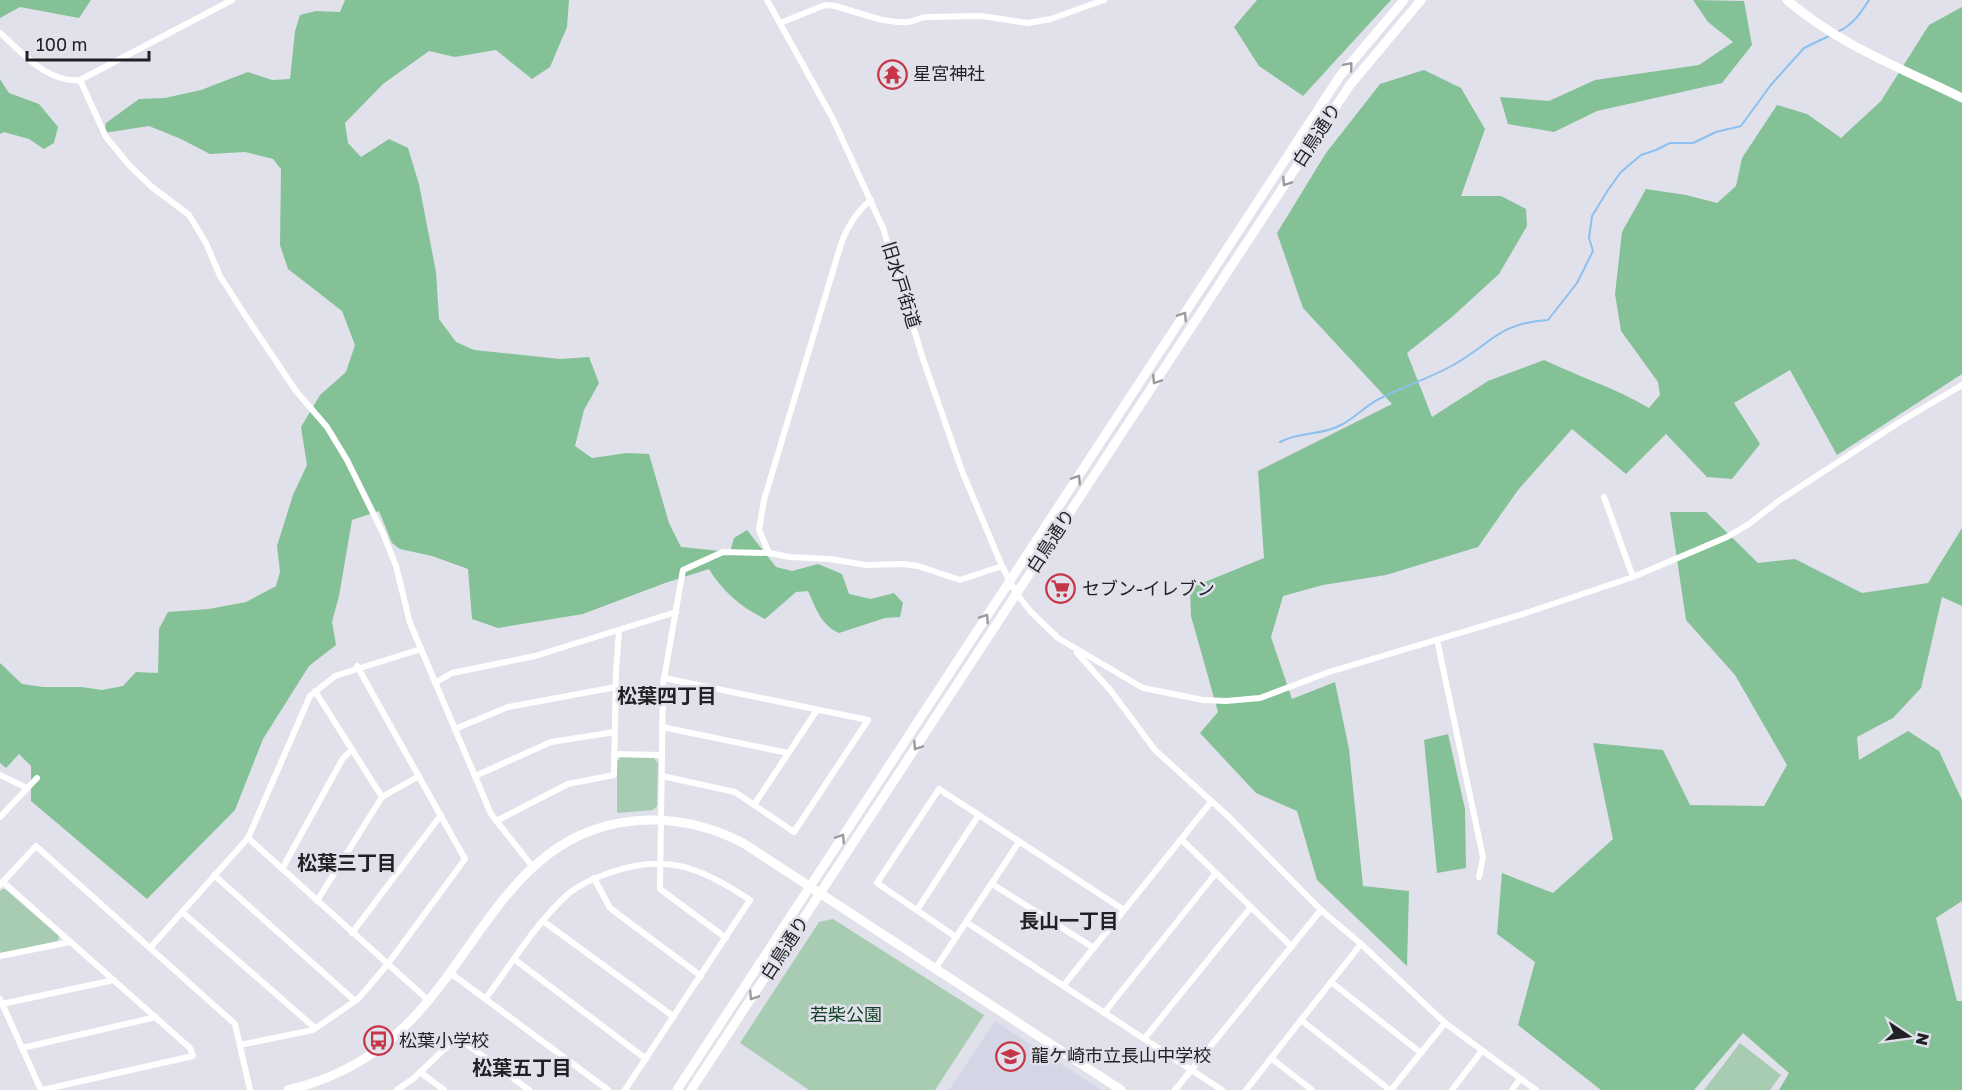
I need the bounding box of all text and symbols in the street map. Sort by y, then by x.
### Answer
scale bar [27,24,148,62]
text: 100 m [36,33,87,55]
temple icon: 星宮神社 [876,58,908,90]
place label: 星宮神社 [913,62,985,84]
one-way arrow [1341,62,1352,73]
street label: 白鳥通り [1287,98,1345,171]
one-way arrow [1282,175,1293,186]
street label: 旧水戸街道 [878,238,926,331]
one-way arrow [1176,312,1187,323]
one-way arrow [1152,374,1164,384]
one-way arrow [1069,475,1081,485]
street label: 白鳥通り [1021,504,1079,577]
supermarket icon: セブン-イレブン [1045,573,1077,605]
place label: セブン-イレブン [1082,577,1215,599]
one-way arrow [978,614,990,624]
district label: 松葉四丁目 [617,683,717,707]
one-way arrow [913,739,924,750]
one-way arrow [834,834,845,845]
district label: 松葉三丁目 [297,850,397,874]
district label: 長山一丁目 [1019,908,1119,932]
street label: 白鳥通り [755,911,813,984]
one-way arrow [750,989,761,1000]
park label: 若柴公園 [810,1003,882,1025]
north arrow [1878,1006,1938,1066]
bus stop icon: 松葉小学校 [362,1025,394,1057]
place label: 松葉小学校 [399,1029,489,1051]
text: N [1912,1031,1934,1048]
school or university icon: 龍ケ崎市立長山中学校 [994,1040,1026,1072]
place label: 龍ケ崎市立長山中学校 [1031,1044,1211,1066]
district label: 松葉五丁目 [472,1055,572,1079]

